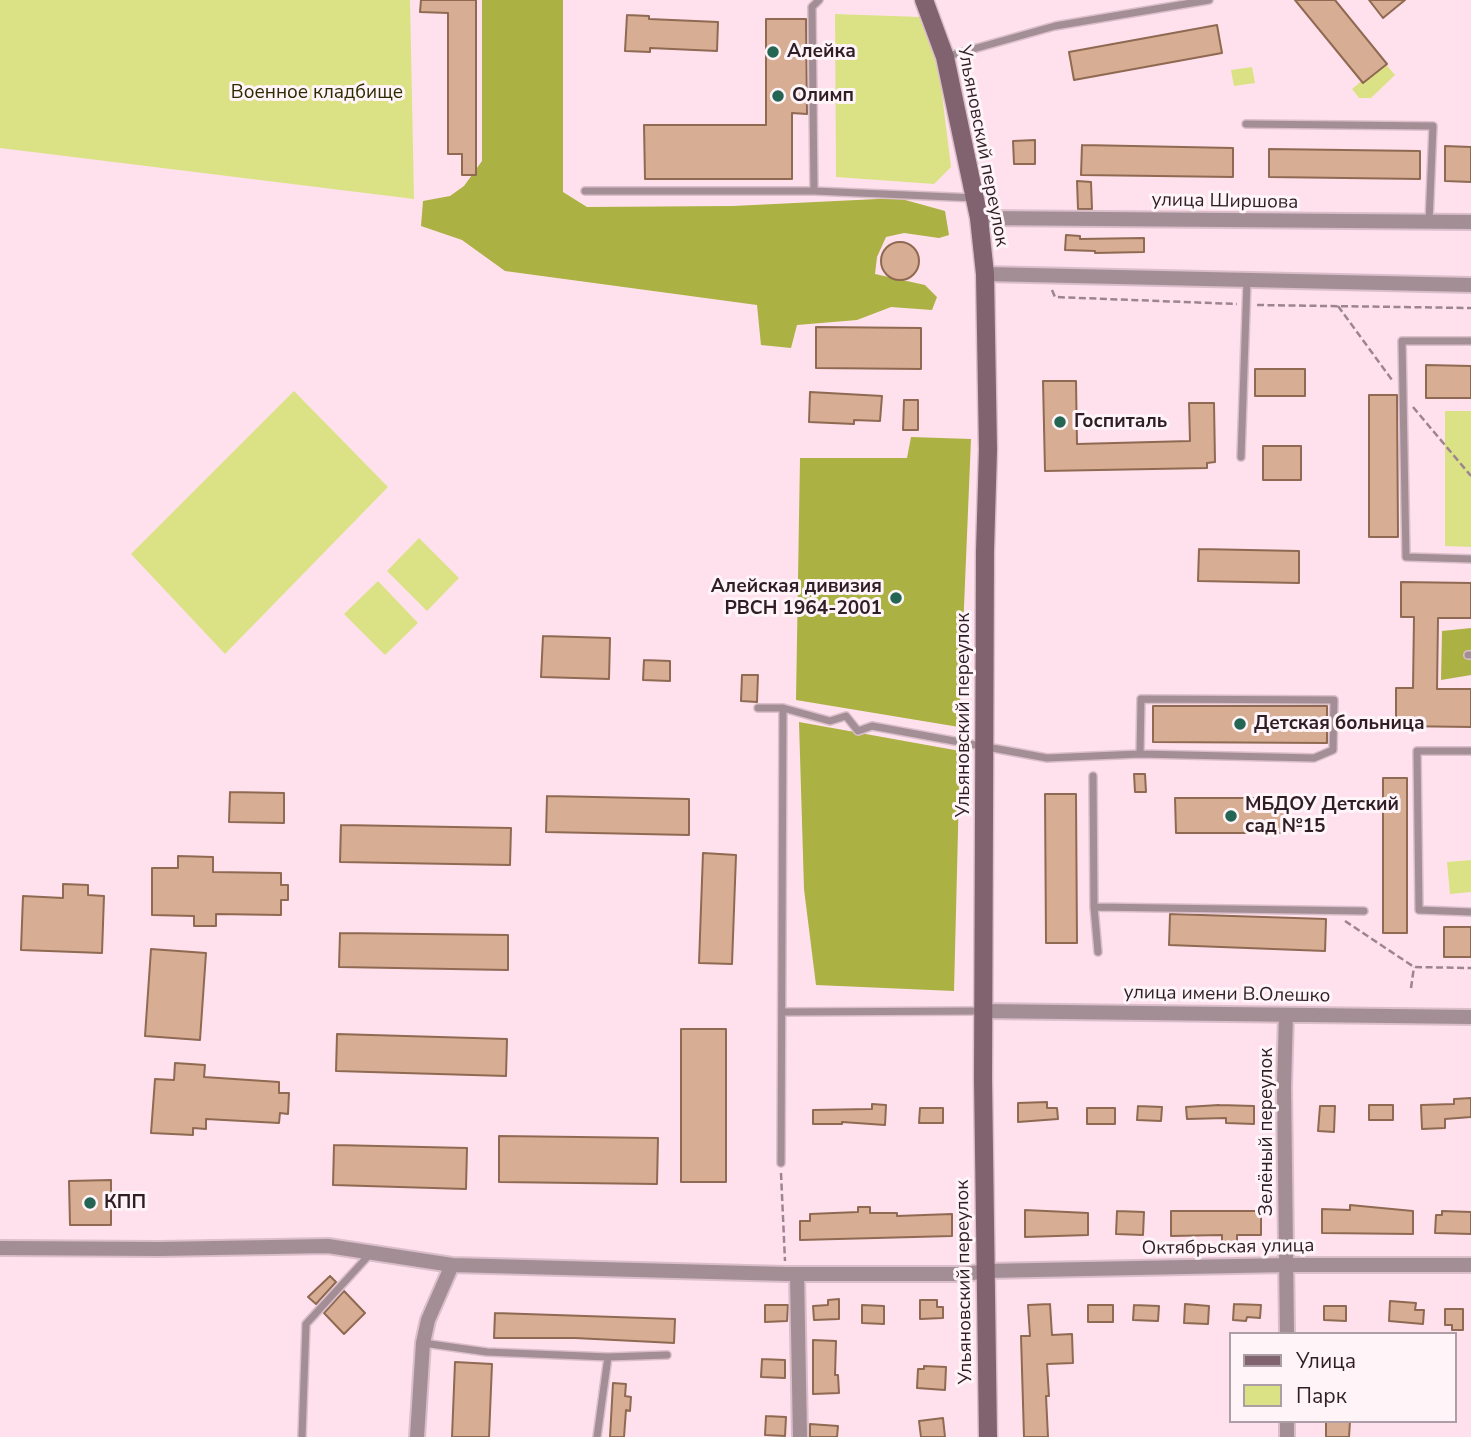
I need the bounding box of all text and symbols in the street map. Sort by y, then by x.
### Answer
place label: Алейка [787,41,856,63]
street label: Ульяновский переулок [951,43,1013,249]
marker: Алейка [765,44,781,60]
park label: Военное кладбище [231,82,403,104]
place label: Олимп [792,85,854,107]
marker: Олимп [770,88,786,104]
street label: улица Ширшова [1151,189,1299,215]
place label: Госпиталь [1074,411,1167,433]
marker: Госпиталь [1052,414,1068,430]
place label: Алейская дивизия РВСН 1964-2001 [711,576,882,620]
marker: Алейская дивизия РВСН 1964-2001 [888,590,904,606]
street label: Ульяновский переулок [953,613,975,817]
place label: Детская больница [1254,713,1425,735]
marker: Детская больница [1232,716,1248,732]
place label: МБДОУ Детский сад №15 [1245,794,1399,838]
marker: МБДОУ Детский сад №15 [1223,808,1239,824]
street label: улица имени В.Олешко [1123,982,1331,1008]
street label: Зелёный переулок [1256,1048,1278,1216]
street label: Ульяновский переулок [952,1180,978,1384]
place label: КПП [104,1192,146,1214]
marker: КПП [82,1195,98,1211]
street label: Октябрьская улица [1141,1235,1315,1261]
legend [1230,1332,1457,1423]
text: Улица [1296,1347,1356,1375]
text: Парк [1296,1382,1347,1410]

